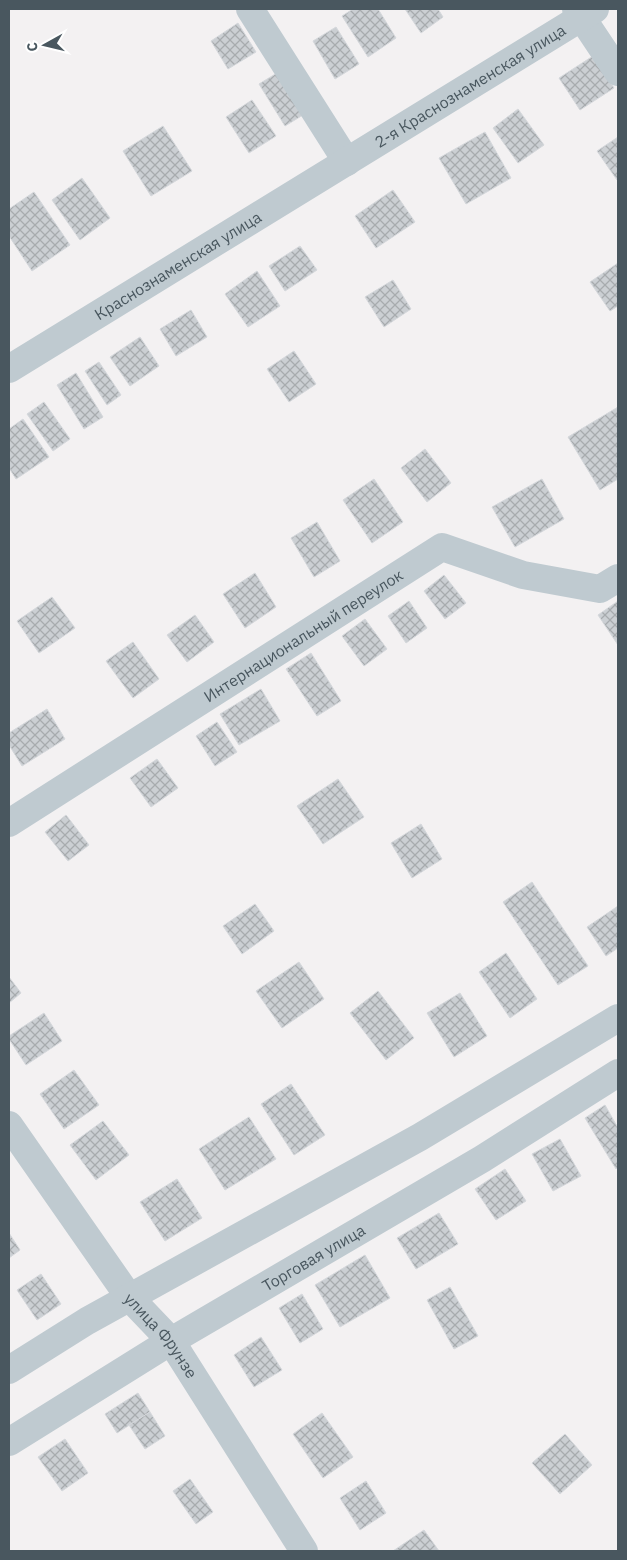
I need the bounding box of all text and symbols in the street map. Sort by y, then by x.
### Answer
street label: 2-я Краснознаменская улица [371,19,569,152]
north arrow [20,20,70,70]
text: С [23,41,42,53]
street label: Краснознаменская улица [91,206,265,324]
street label: Интернациональный переулок [200,564,407,706]
street label: Торговая улица [258,1219,369,1296]
street label: улица Фрунзе [120,1288,202,1382]

